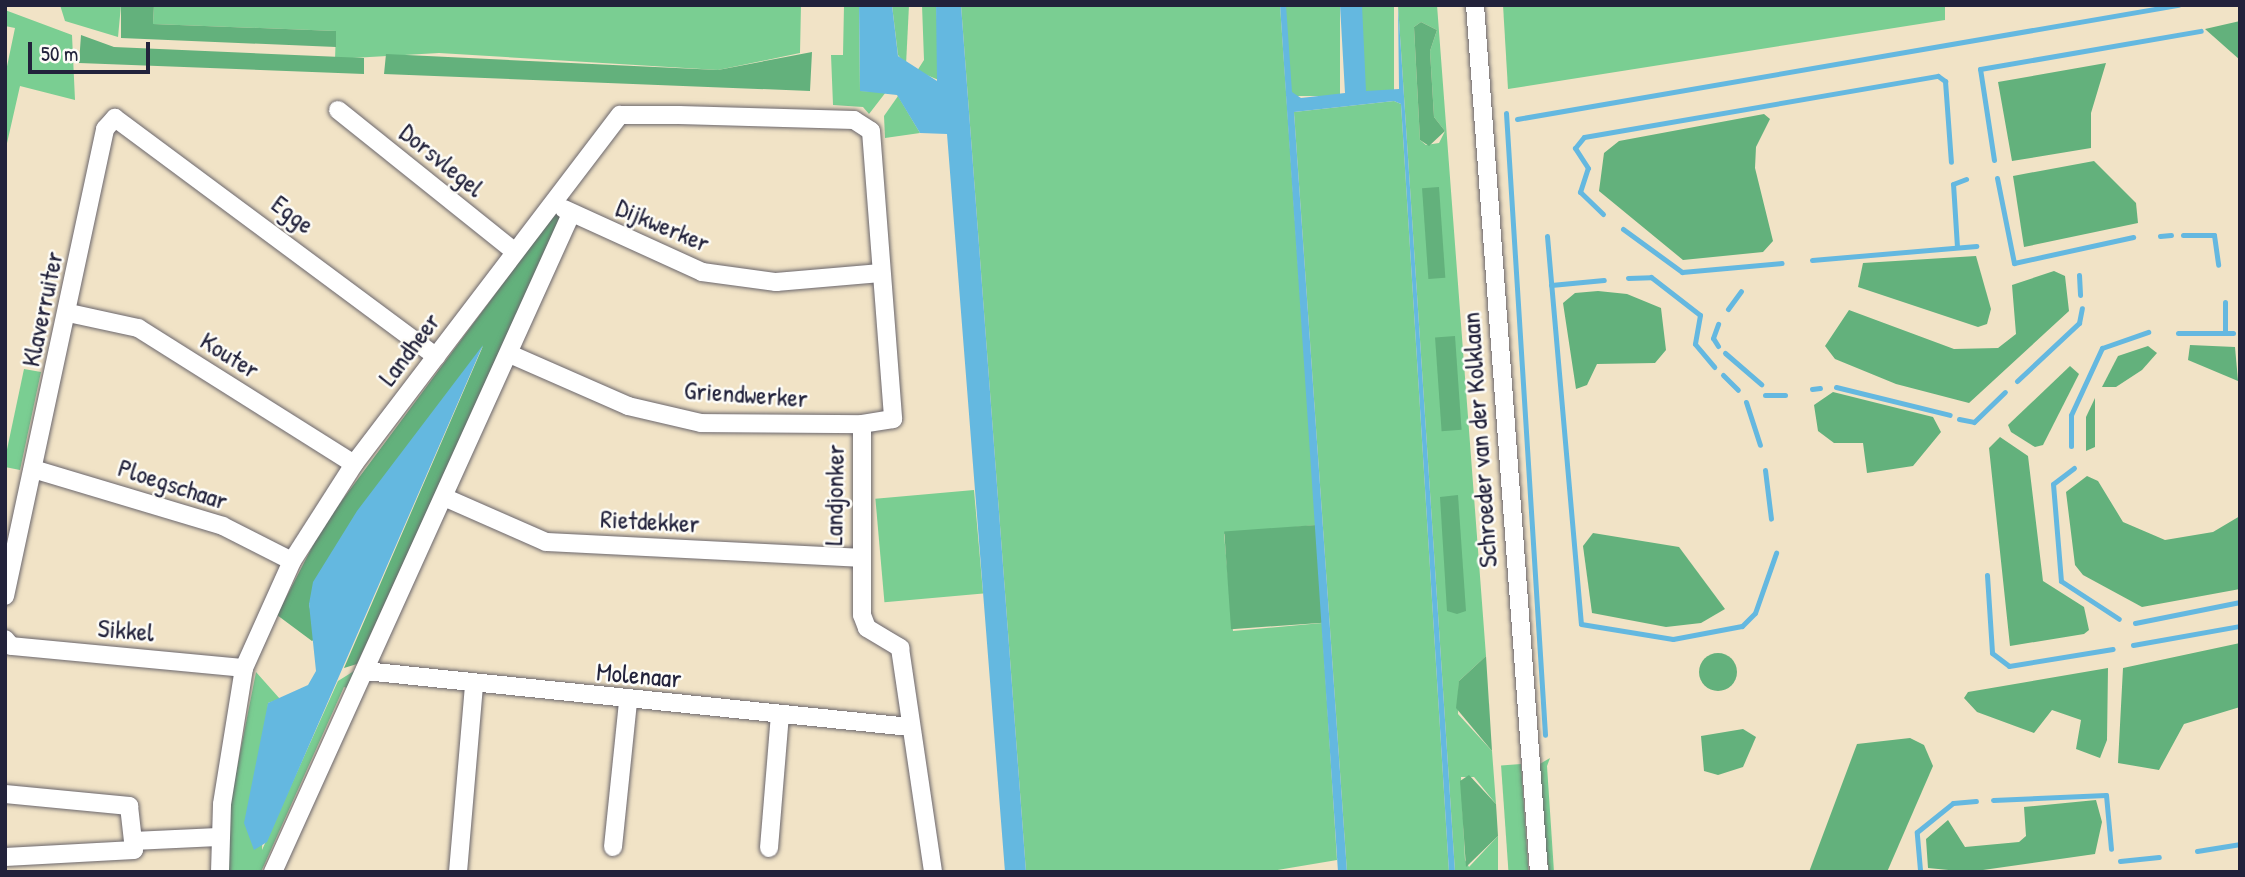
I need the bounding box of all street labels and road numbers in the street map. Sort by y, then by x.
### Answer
street label: Dorsvlegel [394,117,490,203]
street label: Egge [266,188,320,240]
street label: Dijkwerker [612,191,714,259]
street label: Klaverruiter [15,249,69,369]
street label: Landheer [371,306,447,392]
street label: Schroeder van der Kolklaan [1455,311,1503,569]
street label: Kouter [195,325,265,385]
street label: Griendwerker [683,374,809,414]
street label: Landjonker [818,444,850,546]
street label: Ploegschaar [114,452,232,516]
street label: Rietdekker [600,503,700,539]
street label: Sikkel [96,612,156,648]
street label: Molenaar [595,656,683,694]

